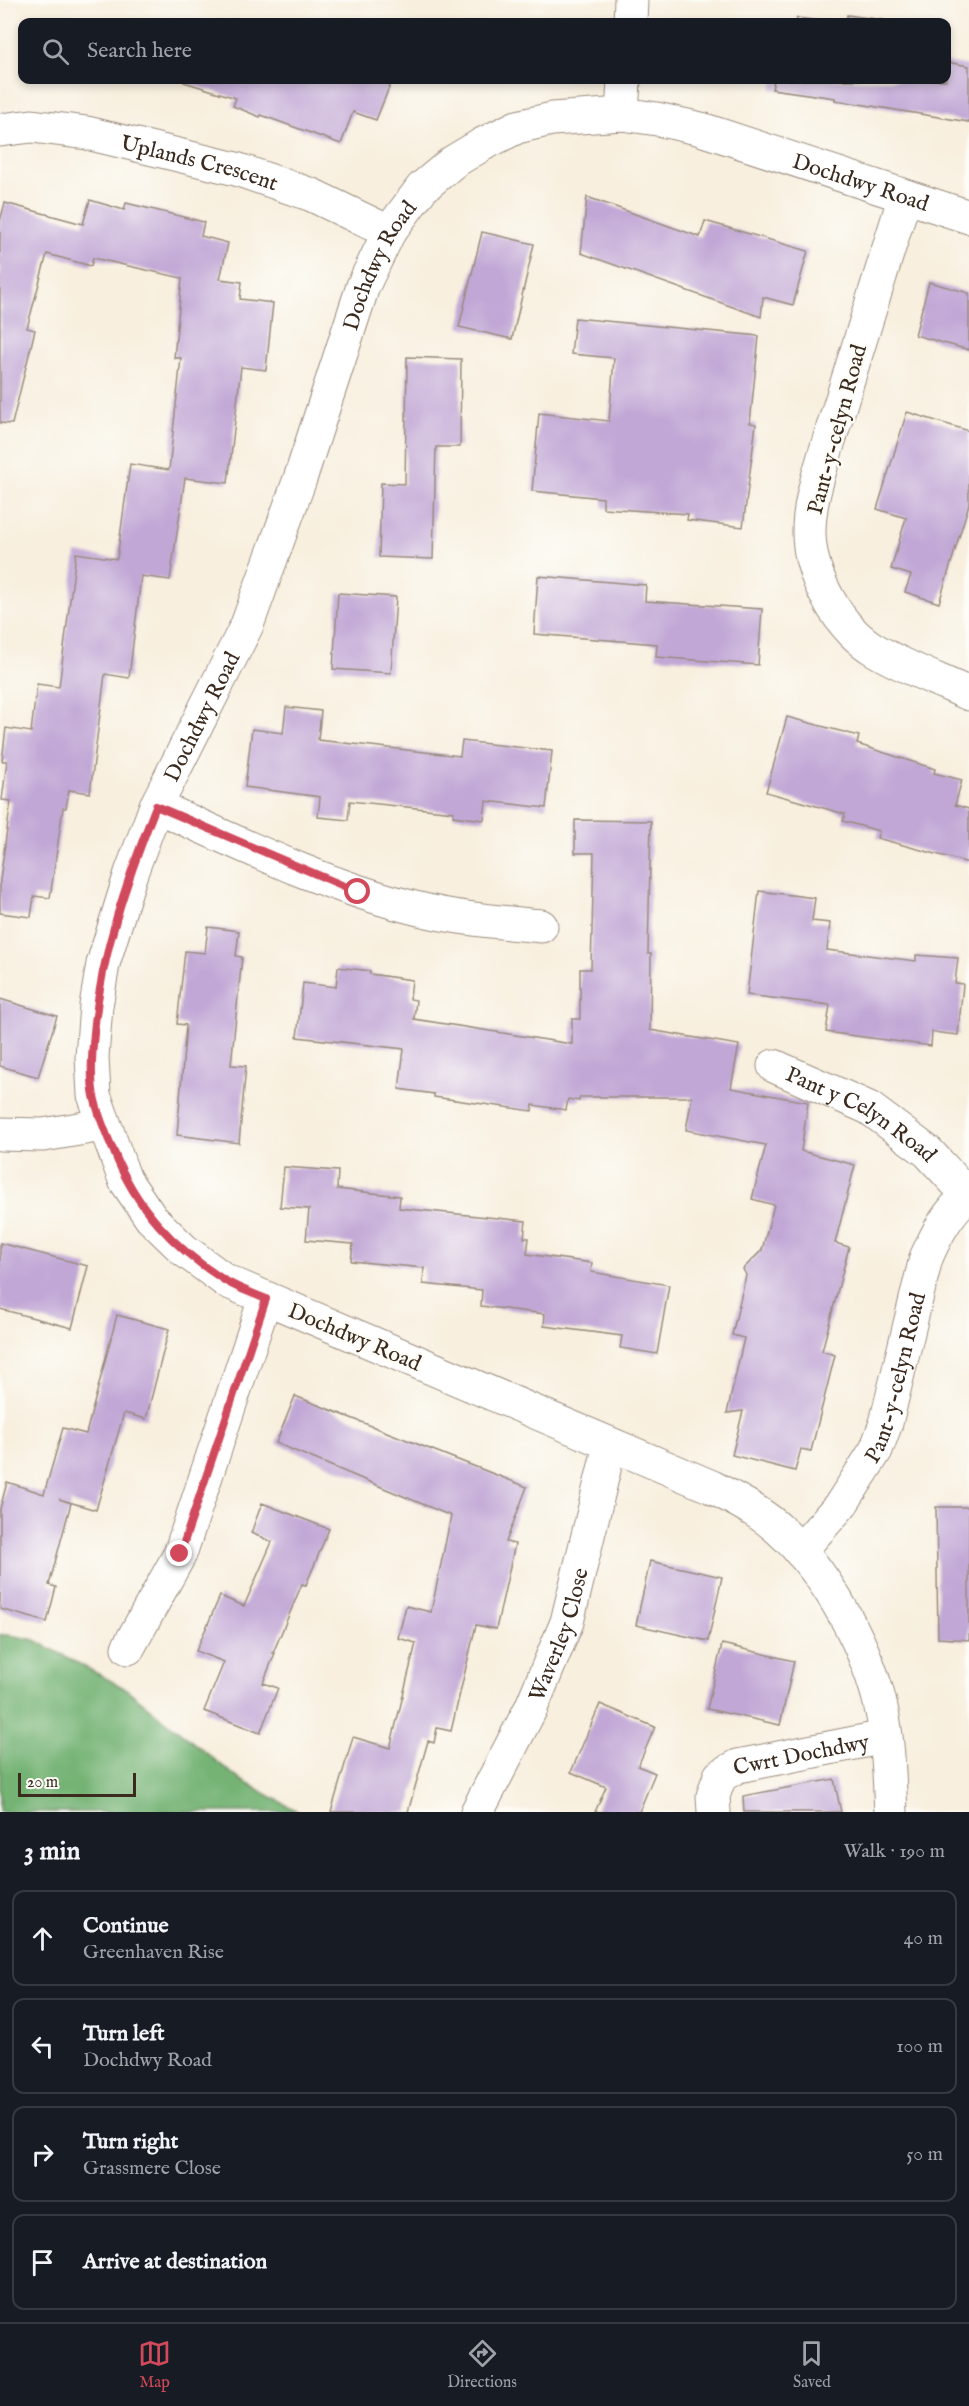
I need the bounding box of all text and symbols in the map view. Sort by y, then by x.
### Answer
search box [18,18,951,84]
icon: search [39,35,72,68]
text: Search here [87,37,192,65]
street label: Uplands Crescent [118,130,282,199]
street label: Dochdwy Road [789,148,932,219]
street label: Dochdwy Road [337,195,424,334]
street label: Pant-y-celyn Road [802,341,874,518]
street label: Dochdwy Road [158,647,247,787]
route start [344,878,370,904]
street label: Pant y Celyn Road [781,1061,942,1169]
street label: Pant-y-celyn Road [859,1290,933,1469]
street label: Dochdwy Road [283,1297,425,1379]
route end [166,1540,192,1566]
street label: Waverley Close [523,1565,596,1706]
street label: Cwrt Dochdwy [731,1728,872,1783]
scale bar [18,1770,136,1798]
text: 20 m [27,1773,58,1793]
text: 3 min [24,1835,80,1868]
text: Walk · 190 m [843,1839,945,1864]
text: Continue [83,1912,169,1940]
icon: ahead [26,1922,59,1955]
text: 40 m [904,1926,943,1951]
text: Greenhaven Rise [83,1940,224,1965]
text: Turn left [83,2020,165,2048]
icon: left [26,2030,59,2063]
text: 100 m [896,2034,943,2059]
text: Dochdwy Road [83,2048,212,2073]
text: Turn right [83,2128,178,2156]
icon: right [26,2138,59,2171]
text: 50 m [906,2142,943,2167]
text: Grassmere Close [83,2156,221,2181]
icon: arrive [26,2246,59,2279]
text: Arrive at destination [83,2248,267,2276]
tab: Map [138,2337,171,2393]
tab: Directions [447,2337,517,2393]
tab: Saved [793,2337,831,2393]

